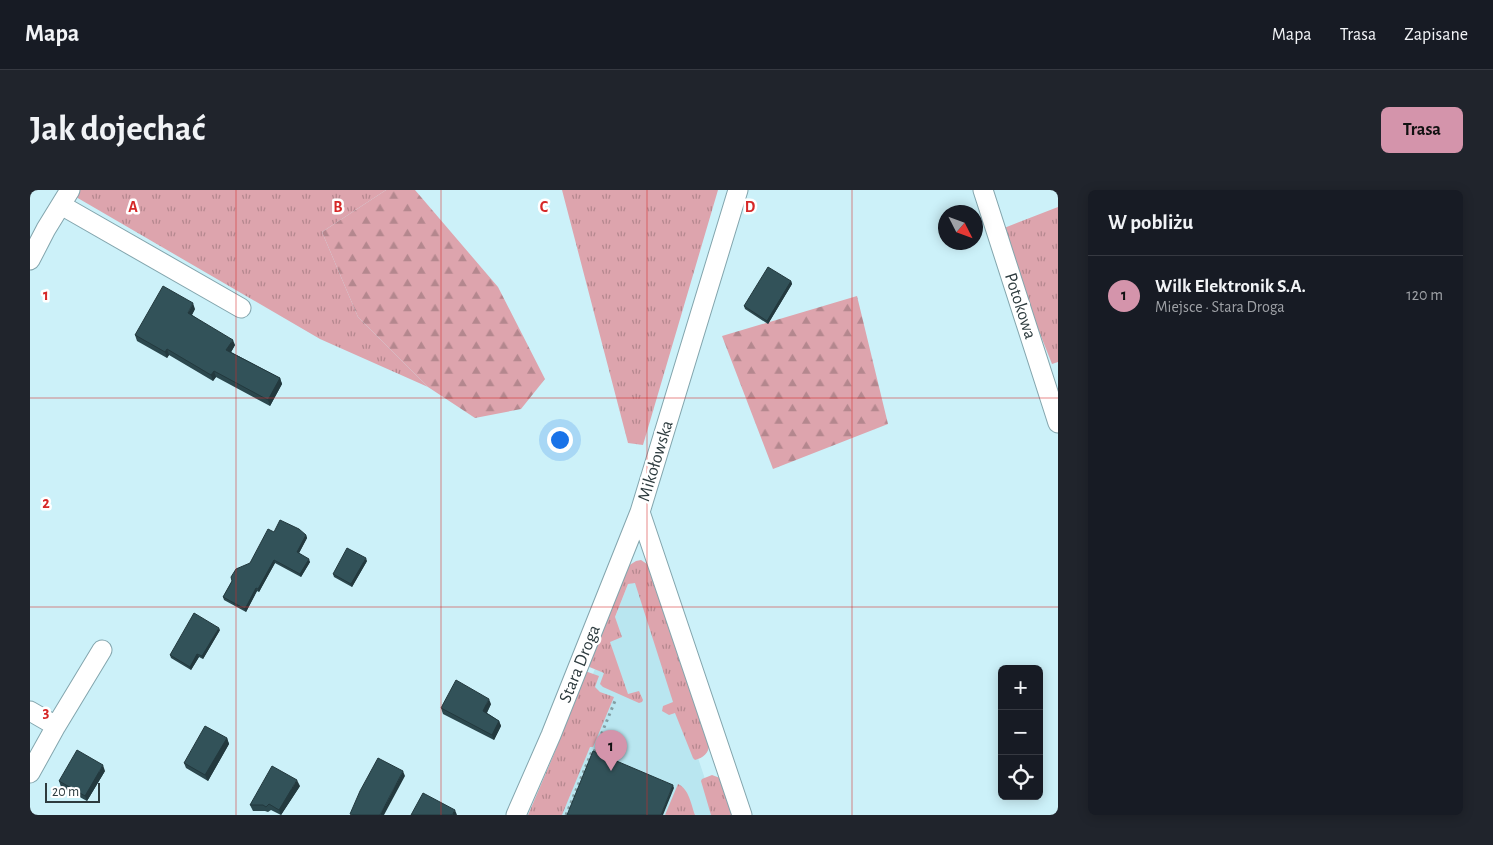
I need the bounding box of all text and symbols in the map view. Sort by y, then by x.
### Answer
text: Mapa [25,22,79,46]
text: Mapa [1272,26,1312,44]
text: Trasa [1340,26,1376,44]
text: Zapisane [1404,26,1468,44]
button: Trasa [1381,107,1463,153]
text: Jak dojechać [30,112,205,147]
text: A [128,199,138,215]
text: B [333,199,343,215]
text: C [540,199,549,215]
text: D [745,199,756,215]
north arrow [938,205,983,250]
text: W pobliżu [1108,212,1193,233]
street label: Potokowa [1001,271,1039,341]
text: Wilk Elektronik S.A. [1155,277,1306,296]
text: 1 [43,287,49,303]
text: 1 [1121,287,1127,303]
text: 120 m [1406,287,1443,303]
text: Miejsce · Stara Droga [1155,299,1285,315]
street label: Mikołowska [635,418,677,504]
your location [547,427,573,453]
text: 2 [42,495,50,511]
street label: Stara Droga [556,622,604,706]
map controls [998,665,1043,800]
button: + [998,665,1043,710]
text: 3 [43,704,50,720]
button: − [998,710,1043,755]
pin: 1 [595,730,627,771]
button: locate [998,755,1043,800]
scale bar [45,780,100,803]
text: 20 m [52,785,79,799]

